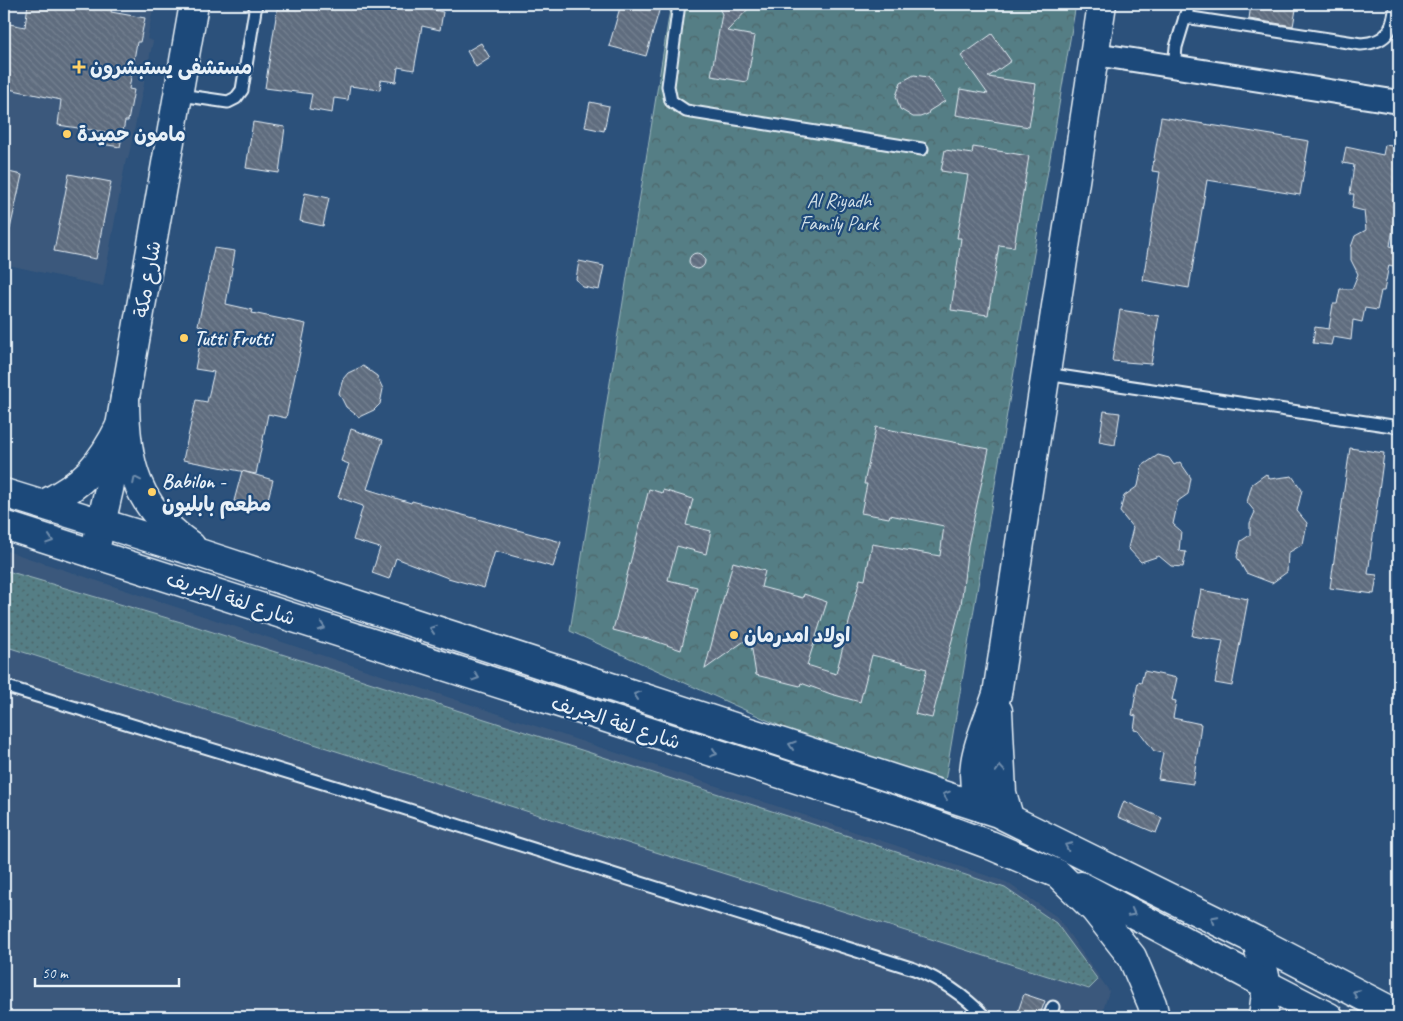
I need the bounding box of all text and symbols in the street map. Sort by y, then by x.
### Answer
place label: مستشفى يستبشرون [90,55,252,80]
marker: مستشفى يستبشرون [72,60,86,74]
place label: مامون حميدة [77,122,186,147]
marker: مامون حميدة [61,128,73,140]
park label: Al Riyadh Family Park [800,188,880,236]
street label: شارع مكة [128,239,168,320]
place label: Tutti Frutti [194,326,275,351]
marker: Tutti Frutti [178,332,190,344]
place label: Babilon - مطعم بابليون [162,469,271,519]
one-way arrow [132,476,142,485]
marker: Babilon - مطعم بابليون [146,486,158,498]
one-way arrow [45,534,54,544]
street label: شارع لفة الجريف [163,566,299,632]
one-way arrow [317,621,325,631]
place label: اولاد امدرمان [744,623,850,648]
one-way arrow [429,625,437,635]
marker: اولاد امدرمان [728,629,740,641]
one-way arrow [472,671,480,681]
street label: شارع لفة الجريف [548,690,684,756]
one-way arrow [634,691,642,701]
one-way arrow [788,741,796,751]
one-way arrow [710,748,718,758]
one-way arrow [995,765,1006,773]
one-way arrow [943,791,951,801]
one-way arrow [1064,842,1073,852]
one-way arrow [1126,907,1135,917]
one-way arrow [1210,915,1219,925]
scale bar [35,956,179,988]
text: 50 m [42,964,69,983]
one-way arrow [1352,989,1361,999]

